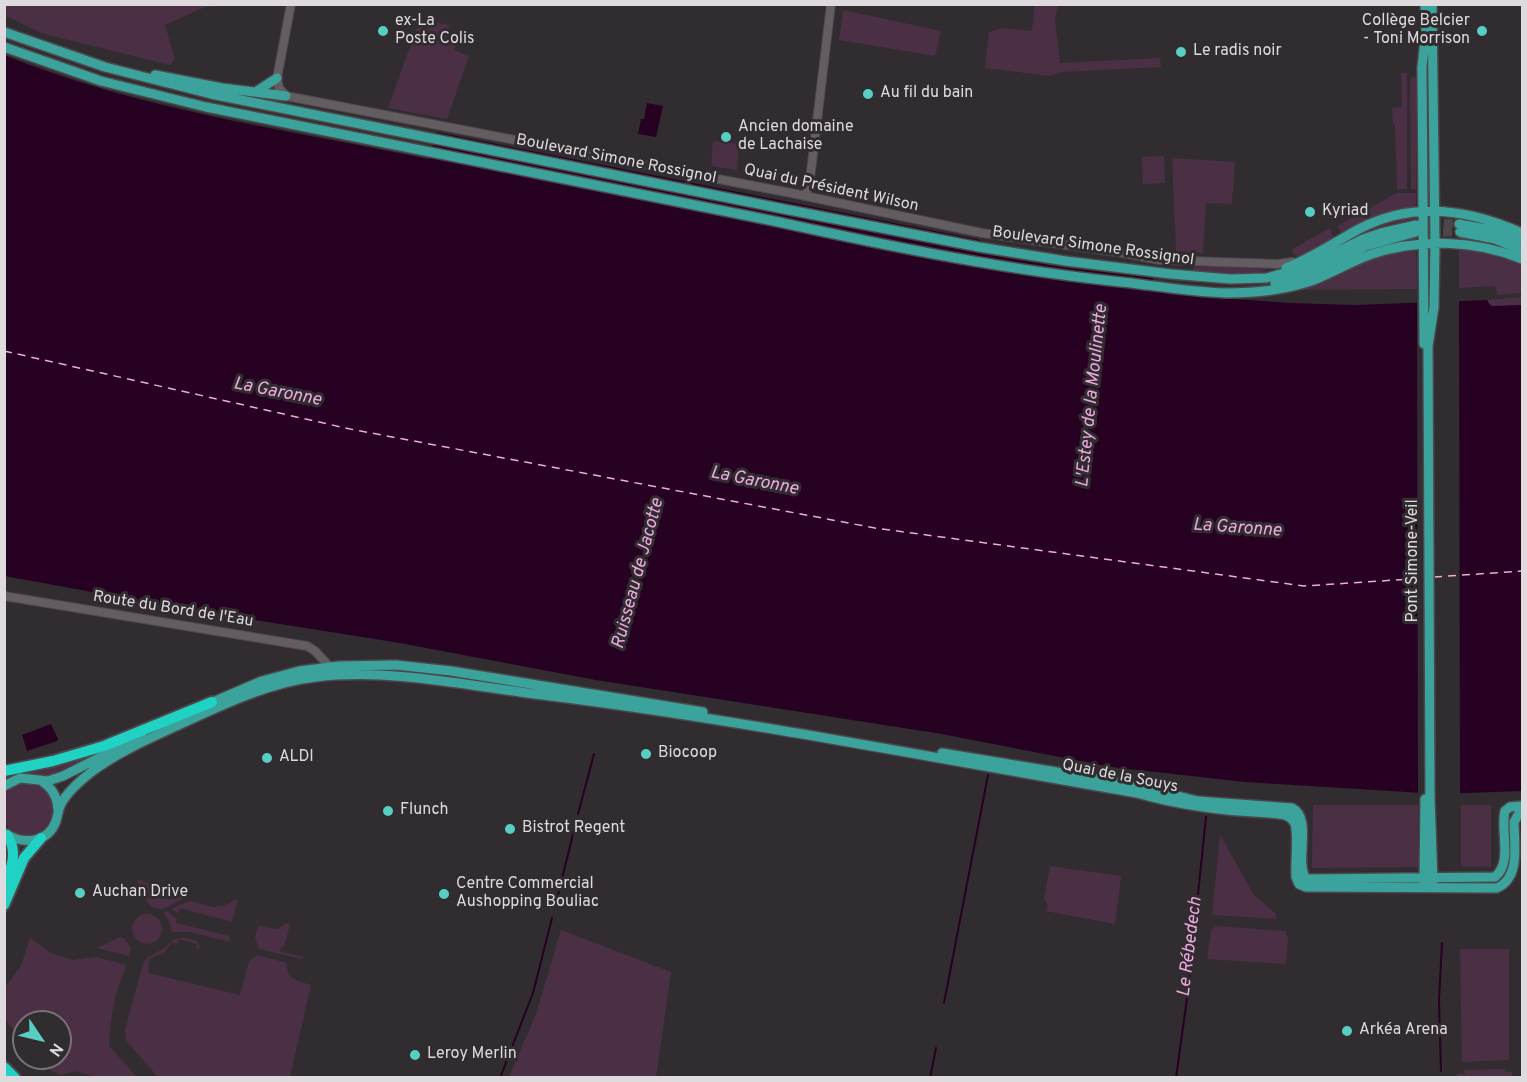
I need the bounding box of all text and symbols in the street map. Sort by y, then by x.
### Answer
place label: ex-La Poste Colis [395,12,475,50]
place label: Collège Belcier - Toni Morrison [1362,12,1470,50]
marker: ex-La Poste Colis [376,24,390,38]
marker: Collège Belcier - Toni Morrison [1475,24,1489,38]
place label: Le radis noir [1193,42,1282,62]
marker: Le radis noir [1174,45,1188,59]
place label: Au fil du bain [880,84,973,104]
marker: Au fil du bain [861,87,875,101]
place label: Ancien domaine de Lachaise [738,118,854,156]
marker: Ancien domaine de Lachaise [719,130,733,144]
street label: Boulevard Simone Rossignol [514,131,718,189]
street label: Quai du Président Wilson [742,161,920,217]
place label: Kyriad [1322,202,1368,222]
marker: Kyriad [1303,205,1317,219]
street label: Boulevard Simone Rossignol [991,223,1195,271]
water label: L'Estey de la Moulinette [1073,304,1113,488]
water label: La Garonne [231,374,323,412]
water label: La Garonne [708,463,800,501]
water label: Ruisseau de Jacotte [609,496,669,652]
street label: Pont Simone-Veil [1404,499,1424,623]
water label: La Garonne [1192,515,1282,543]
street label: Route du Bord de l'Eau [91,588,255,632]
place label: Biocoop [658,744,717,764]
marker: Biocoop [639,747,653,761]
place label: ALDI [279,748,314,768]
marker: ALDI [260,751,274,765]
street label: Quai de la Souys [1060,756,1180,798]
place label: Flunch [400,801,449,821]
marker: Flunch [381,804,395,818]
place label: Bistrot Regent [522,819,625,839]
marker: Bistrot Regent [503,822,517,836]
place label: Centre Commercial Aushopping Bouliac [456,875,599,913]
place label: Auchan Drive [92,883,188,903]
marker: Auchan Drive [73,886,87,900]
marker: Centre Commercial Aushopping Bouliac [437,887,451,901]
water label: Le Rébedech [1174,896,1208,998]
north arrow [12,1010,72,1070]
place label: Arkéa Arena [1359,1021,1448,1041]
marker: Arkéa Arena [1340,1024,1354,1038]
text: N [44,1039,67,1060]
place label: Leroy Merlin [427,1045,517,1065]
marker: Leroy Merlin [408,1048,422,1062]

